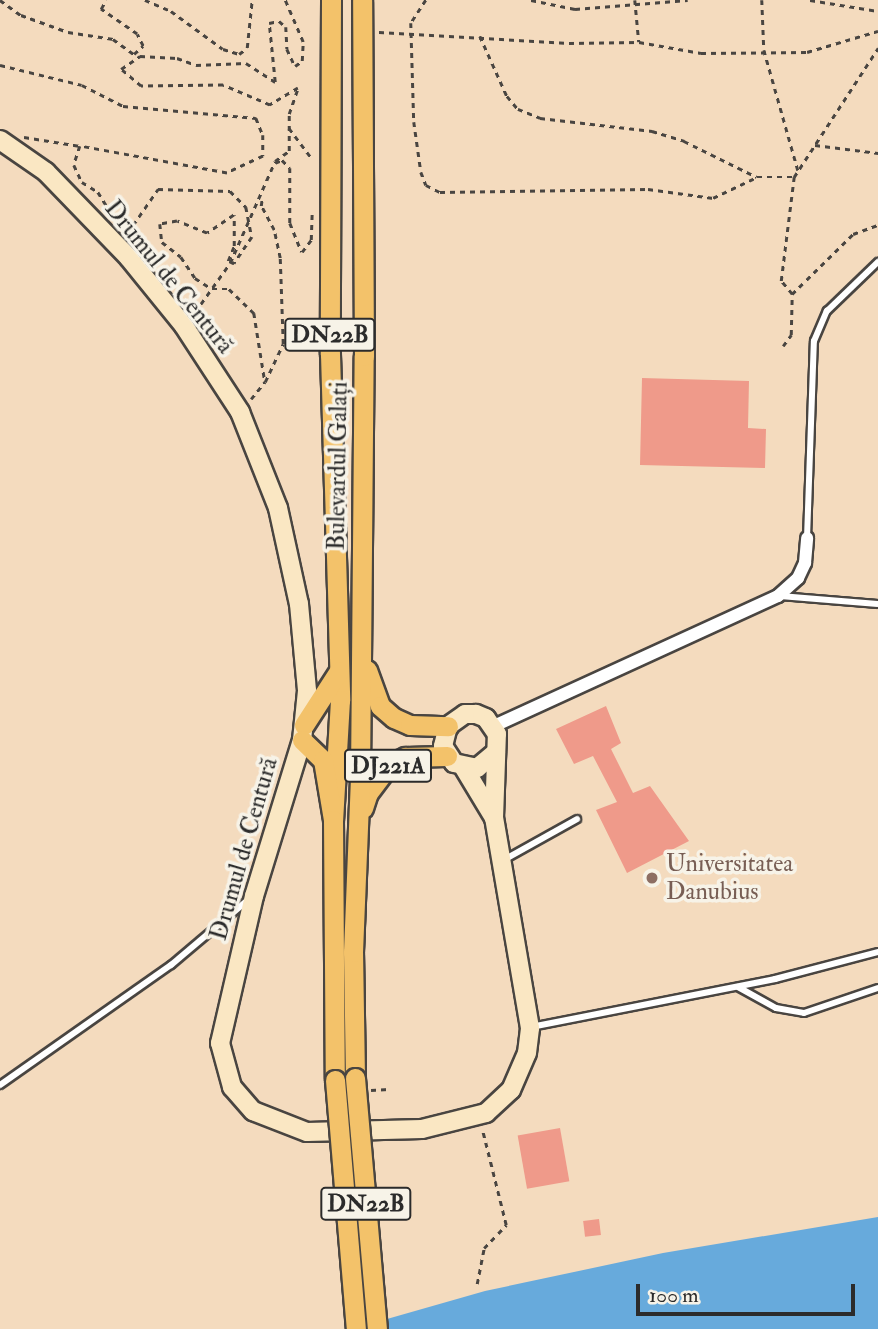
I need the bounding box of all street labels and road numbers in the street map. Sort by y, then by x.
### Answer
street label: Drumul de Centură [98,195,240,359]
road number: DN22B [283,316,377,354]
street label: Bulevardul Galați [322,381,354,551]
road number: DJ221A [342,746,434,786]
street label: Drumul de Centură [204,754,284,944]
road number: DN22B [319,1184,413,1224]

